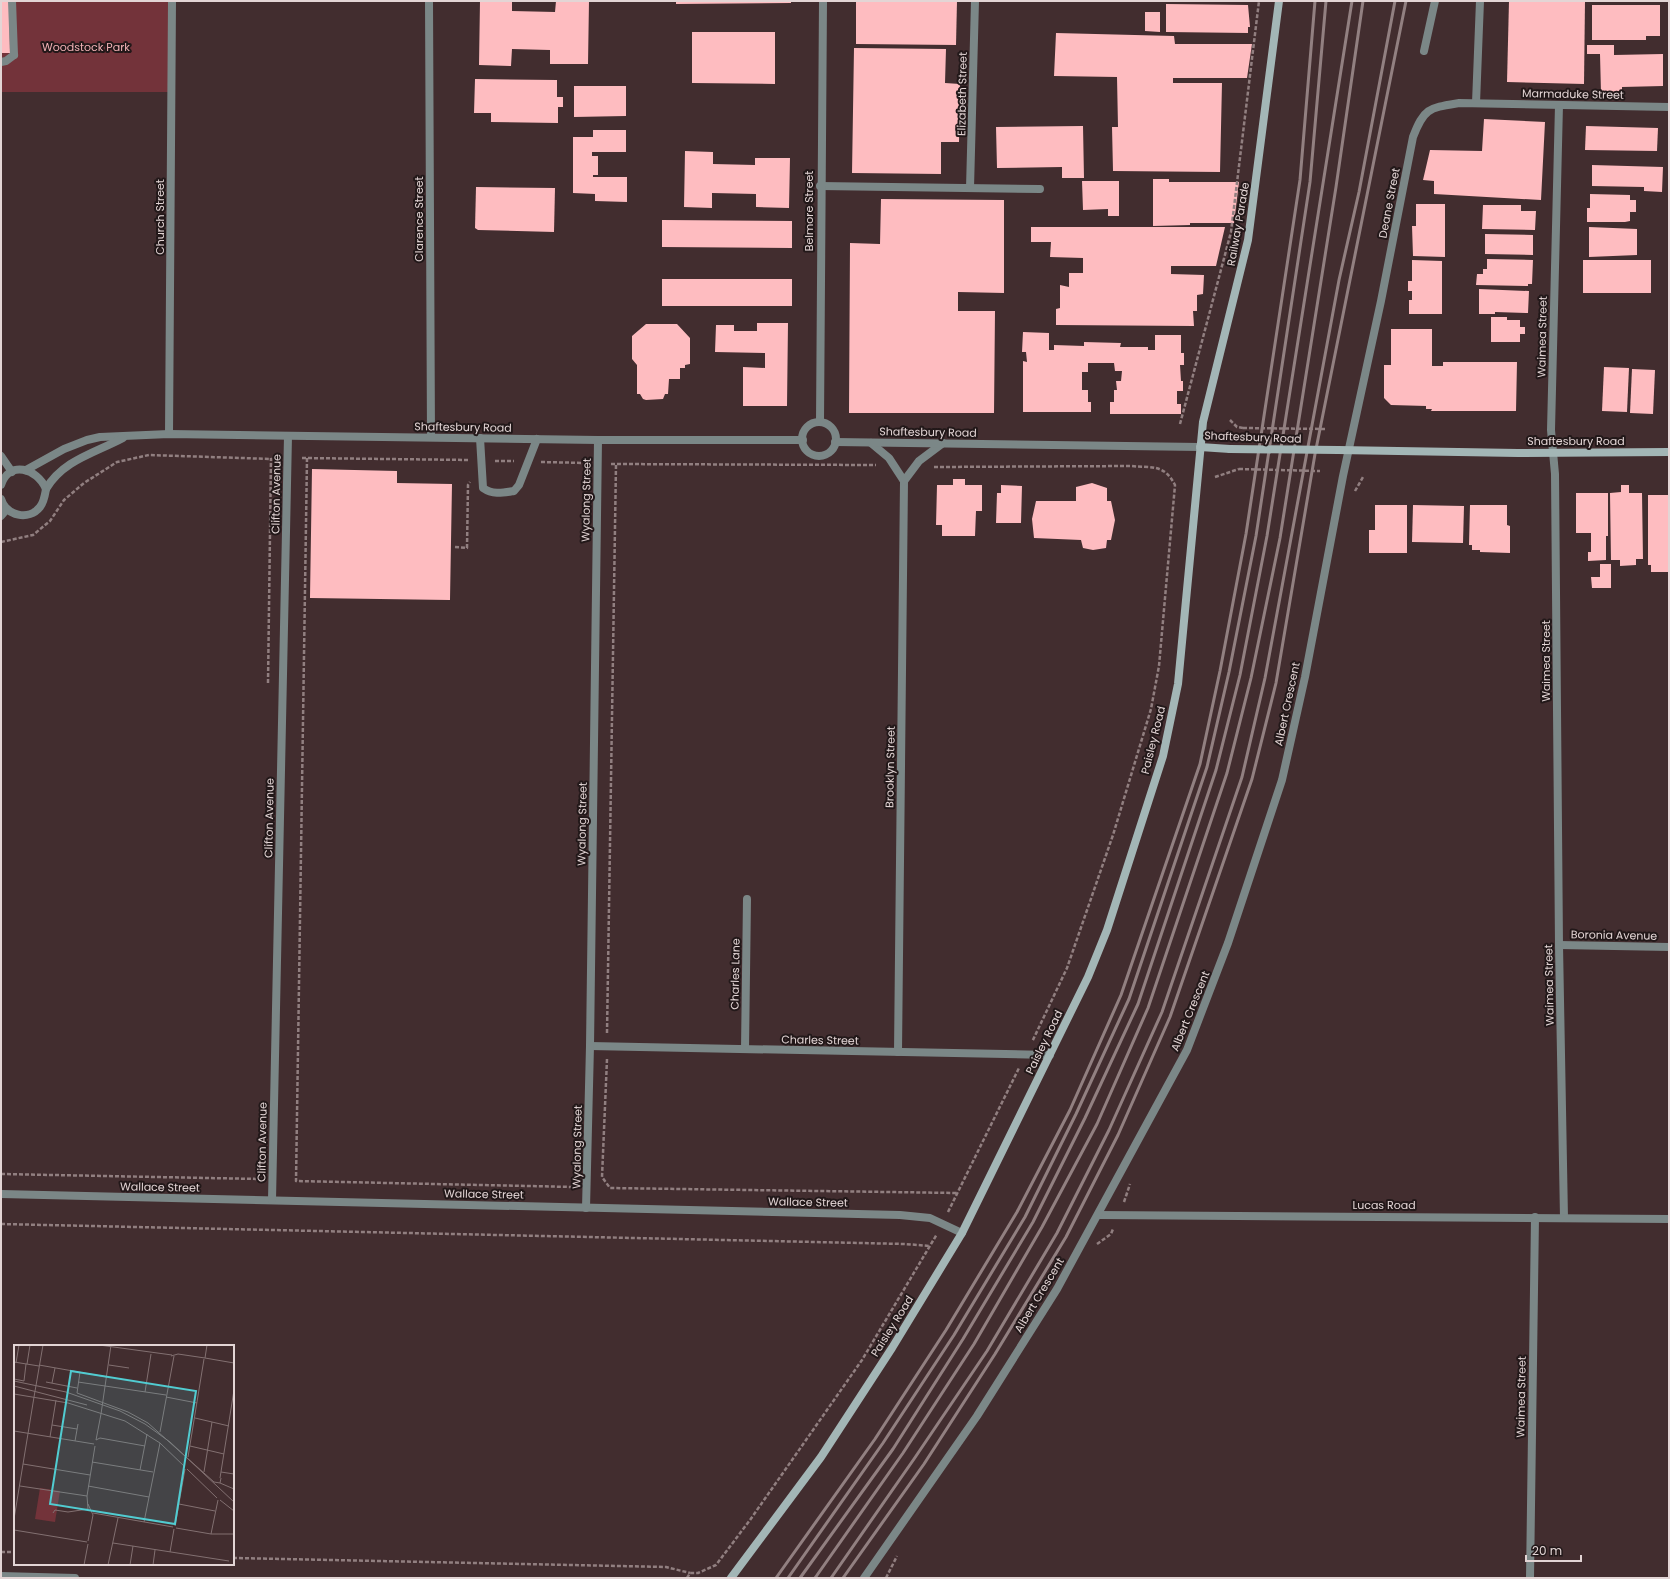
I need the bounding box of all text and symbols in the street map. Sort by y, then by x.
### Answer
park label: Woodstock Park [42,39,130,55]
street label: Elizabeth Street [953,52,971,136]
street label: Marmaduke Street [1522,85,1624,103]
street label: Deane Street [1374,167,1404,239]
street label: Belmore Street [801,171,817,251]
street label: Clarence Street [411,176,427,262]
street label: Church Street [152,179,168,255]
street label: Railway Parade [1223,181,1253,267]
street label: Waimea Street [1533,296,1551,378]
street label: Shaftesbury Road [414,418,512,436]
street label: Shaftesbury Road [879,423,977,441]
street label: Shaftesbury Road [1204,427,1302,447]
street label: Shaftesbury Road [1527,433,1625,449]
street label: Clifton Avenue [267,454,285,534]
street label: Wyalong Street [577,458,595,542]
street label: Waimea Street [1538,620,1554,702]
street label: Albert Crescent [1270,661,1304,747]
street label: Paisley Road [1137,704,1169,776]
street label: Brooklyn Street [881,726,899,808]
street label: Clifton Avenue [260,778,278,858]
street label: Wyalong Street [573,782,591,866]
street label: Boronia Avenue [1571,926,1657,944]
street label: Charles Lane [726,938,744,1010]
street label: Waimea Street [1540,944,1558,1026]
street label: Albert Crescent [1167,969,1213,1053]
street label: Paisley Road [1022,1007,1066,1077]
street label: Charles Street [781,1031,859,1049]
street label: Clifton Avenue [253,1102,271,1182]
street label: Wyalong Street [568,1105,586,1189]
street label: Wallace Street [120,1178,200,1196]
street label: Wallace Street [444,1185,524,1203]
street label: Wallace Street [768,1193,848,1211]
street label: Lucas Road [1352,1197,1416,1213]
street label: Albert Crescent [1010,1254,1068,1336]
street label: Paisley Road [867,1292,917,1360]
inset map [14,1345,234,1565]
street label: Waimea Street [1512,1356,1530,1438]
scale bar [1526,1537,1581,1563]
text: 20 m [1532,1542,1562,1559]

